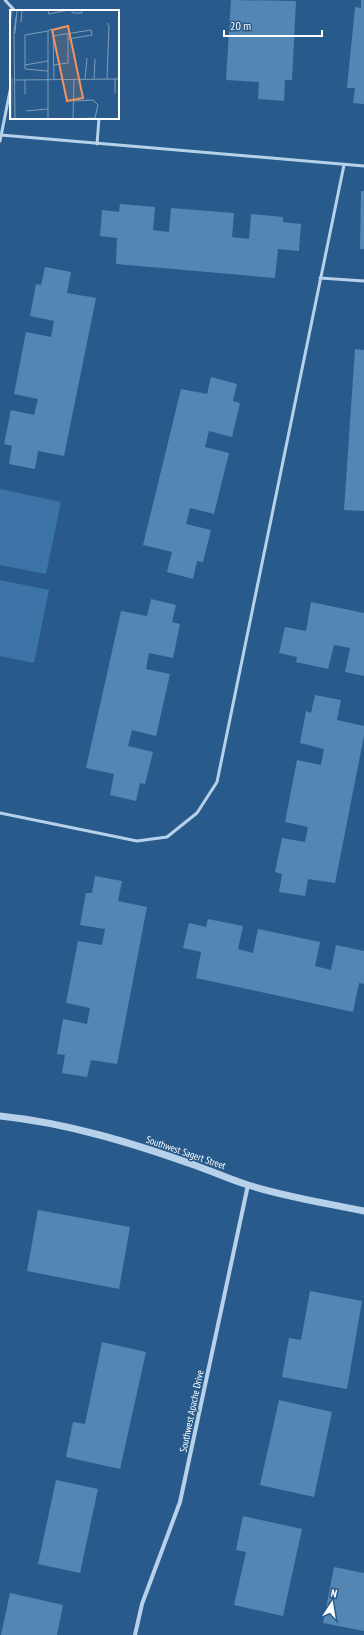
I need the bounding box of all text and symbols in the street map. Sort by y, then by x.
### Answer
inset map [10,10,119,119]
scale bar [224,12,322,38]
text: 20 m [230,18,251,33]
street label: Southwest Sagert Street [144,1133,228,1172]
street label: Southwest Apache Drive [176,1369,207,1453]
north arrow [312,1583,352,1623]
text: N [330,1586,338,1601]

